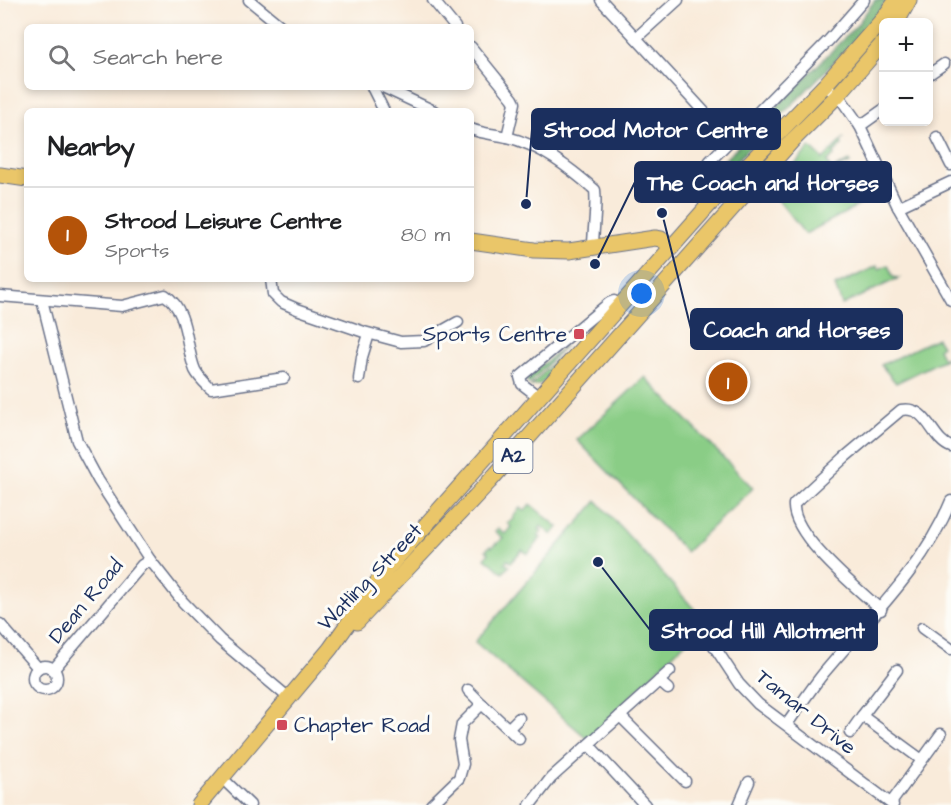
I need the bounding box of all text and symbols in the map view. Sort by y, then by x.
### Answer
map controls [879,18,933,126]
button: + [879,18,933,72]
search box [24,24,474,90]
icon: search [45,41,78,74]
text: Search here [93,42,223,73]
button: − [879,72,933,126]
callout: Strood Motor Centre [532,109,780,149]
text: Strood Motor Centre [543,115,768,146]
text: Nearby [48,129,135,165]
callout: The Coach and Horses [635,162,891,202]
text: The Coach and Horses [646,168,879,199]
text: Strood Leisure Centre [105,206,342,237]
text: 1 [66,221,69,249]
text: 80 m [401,221,450,249]
text: Sports [105,237,169,265]
your location [627,279,656,308]
callout: Coach and Horses [691,309,902,349]
text: Coach and Horses [704,315,890,346]
place label: Sports Centre [423,320,567,350]
marker: Sports Centre [572,327,586,341]
pin: 1 [708,360,748,404]
road number: A2 [494,439,532,473]
street label: Watling Street [311,516,431,639]
street label: Dean Road [42,552,130,650]
callout: Strood Hill Allotment [650,610,877,650]
text: Strood Hill Allotment [660,616,866,647]
street label: Tamar Drive [750,663,862,761]
place label: Chapter Road [294,711,430,741]
marker: Chapter Road [275,718,289,732]

